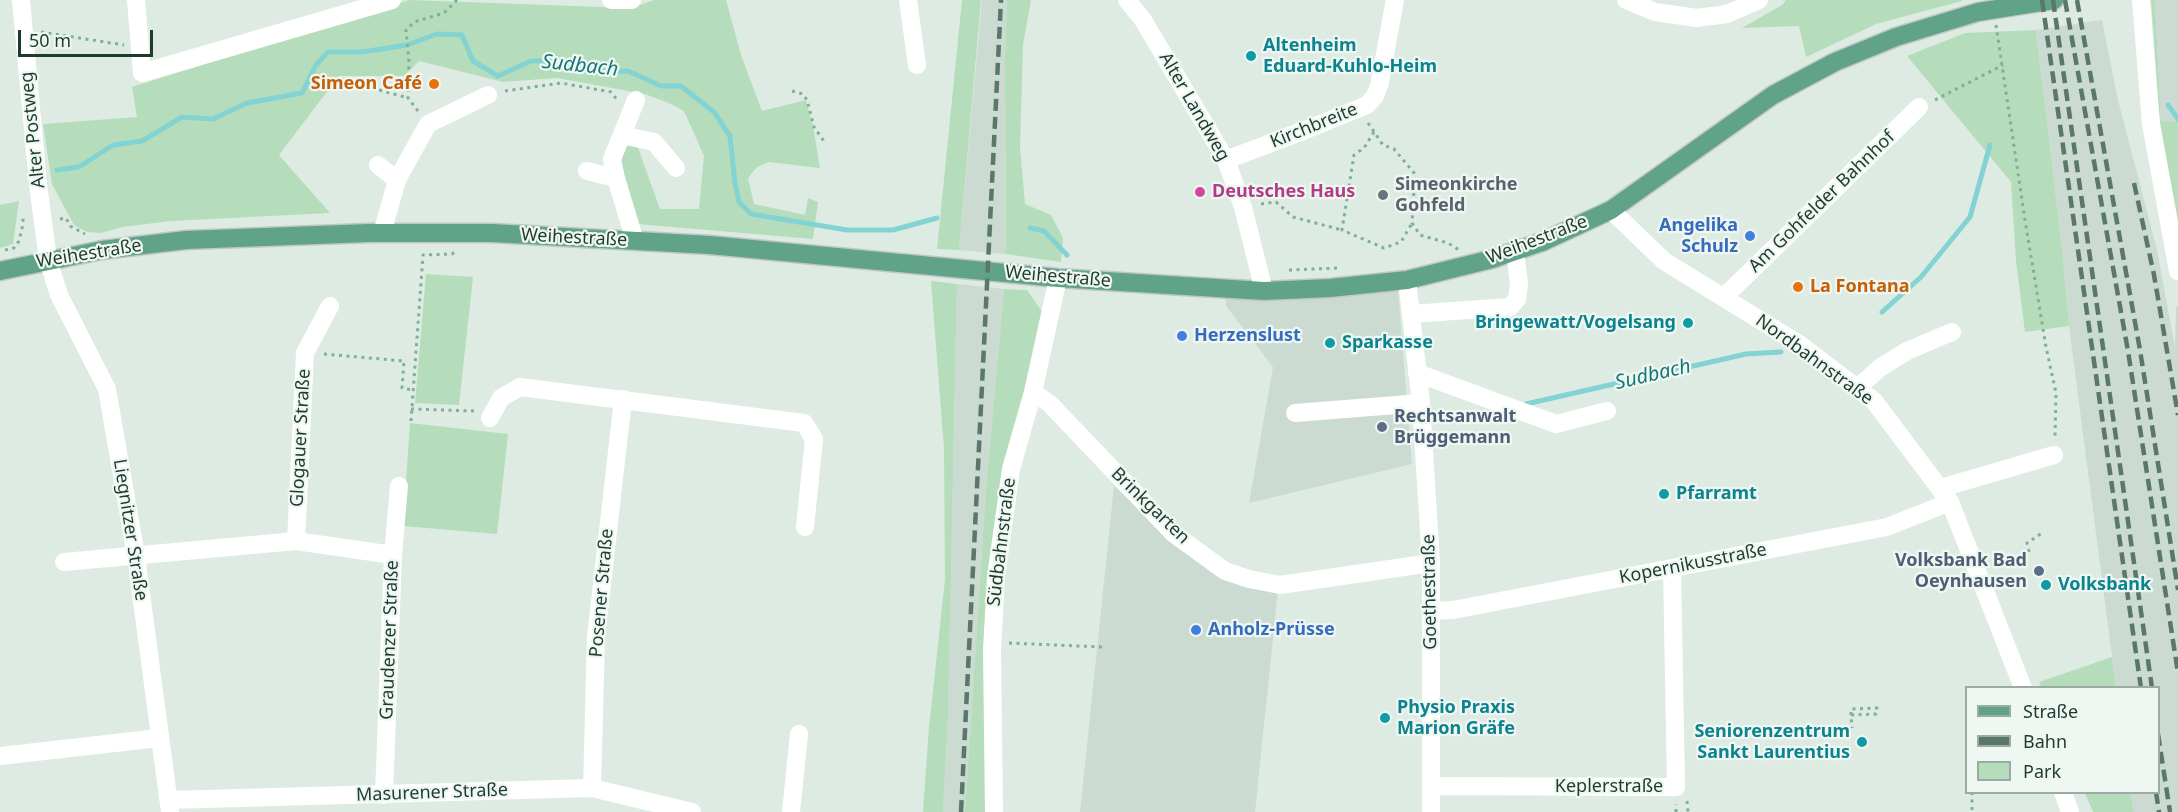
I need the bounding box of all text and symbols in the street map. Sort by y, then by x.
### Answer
scale bar [21,18,156,56]
text: 50 m [29,28,71,52]
place label: Altenheim Eduard-Kuhlo-Heim [1263,35,1437,78]
street label: Alter Landweg [1154,49,1234,165]
marker: Altenheim Eduard-Kuhlo-Heim [1244,49,1258,63]
water label: Sudbach [541,50,619,82]
street label: Alter Postweg [16,71,50,189]
place label: Simeon Café [311,73,422,95]
marker: Simeon Café [427,77,441,91]
street label: Kirchbreite [1267,99,1361,153]
street label: Am Gohfelder Bahnhof [1744,127,1900,277]
place label: Simeonkirche Gohfeld [1395,174,1518,216]
place label: Deutsches Haus [1212,181,1355,203]
marker: Deutsches Haus [1193,185,1207,199]
marker: Simeonkirche Gohfeld [1376,188,1390,202]
street label: Weihestraße [1484,211,1590,269]
place label: Angelika Schulz [1659,215,1738,258]
street label: Weihestraße [520,224,628,252]
marker: Angelika Schulz [1743,229,1757,243]
street label: Weihestraße [35,235,143,273]
street label: Weihestraße [1004,262,1112,292]
place label: La Fontana [1810,276,1909,298]
marker: La Fontana [1791,280,1805,294]
street label: Nordbahnstraße [1751,310,1877,410]
place label: Bringewatt/Vogelsang [1475,312,1676,334]
marker: Bringewatt/Vogelsang [1681,316,1695,330]
place label: Herzenslust [1194,325,1301,347]
marker: Herzenslust [1175,329,1189,343]
place label: Sparkasse [1342,332,1433,354]
marker: Sparkasse [1323,336,1337,350]
water label: Sudbach [1613,355,1693,395]
street label: Glogauer Straße [287,368,315,508]
place label: Rechtsanwalt Brüggemann [1394,406,1516,448]
marker: Rechtsanwalt Brüggemann [1375,420,1389,434]
street label: Liegnitzer Straße [108,458,152,602]
street label: Brinkgarten [1106,463,1194,549]
street label: Südbahnstraße [983,477,1021,607]
place label: Pfarramt [1676,483,1757,505]
marker: Pfarramt [1657,487,1671,501]
street label: Posener Straße [586,528,618,658]
street label: Goethestraße [1418,534,1442,650]
street label: Kopernikusstraße [1618,539,1768,589]
place label: Volksbank Bad Oeynhausen [1895,550,2027,592]
street label: Graudenzer Straße [376,560,404,720]
marker: Volksbank Bad Oeynhausen [2032,564,2046,578]
place label: Volksbank [2058,574,2151,596]
marker: Volksbank [2039,578,2053,592]
place label: Anholz-Prüsse [1208,619,1335,641]
marker: Anholz-Prüsse [1189,623,1203,637]
legend [1965,686,2160,794]
place label: Physio Praxis Marion Gräfe [1397,697,1515,740]
text: Straße [2023,699,2078,723]
marker: Physio Praxis Marion Gräfe [1378,711,1392,725]
place label: Seniorenzentrum Sankt Laurentius [1694,721,1850,764]
text: Bahn [2023,729,2067,753]
marker: Seniorenzentrum Sankt Laurentius [1855,735,1869,749]
text: Park [2023,759,2061,783]
street label: Keplerstraße [1555,776,1663,798]
street label: Masurener Straße [356,780,508,806]

